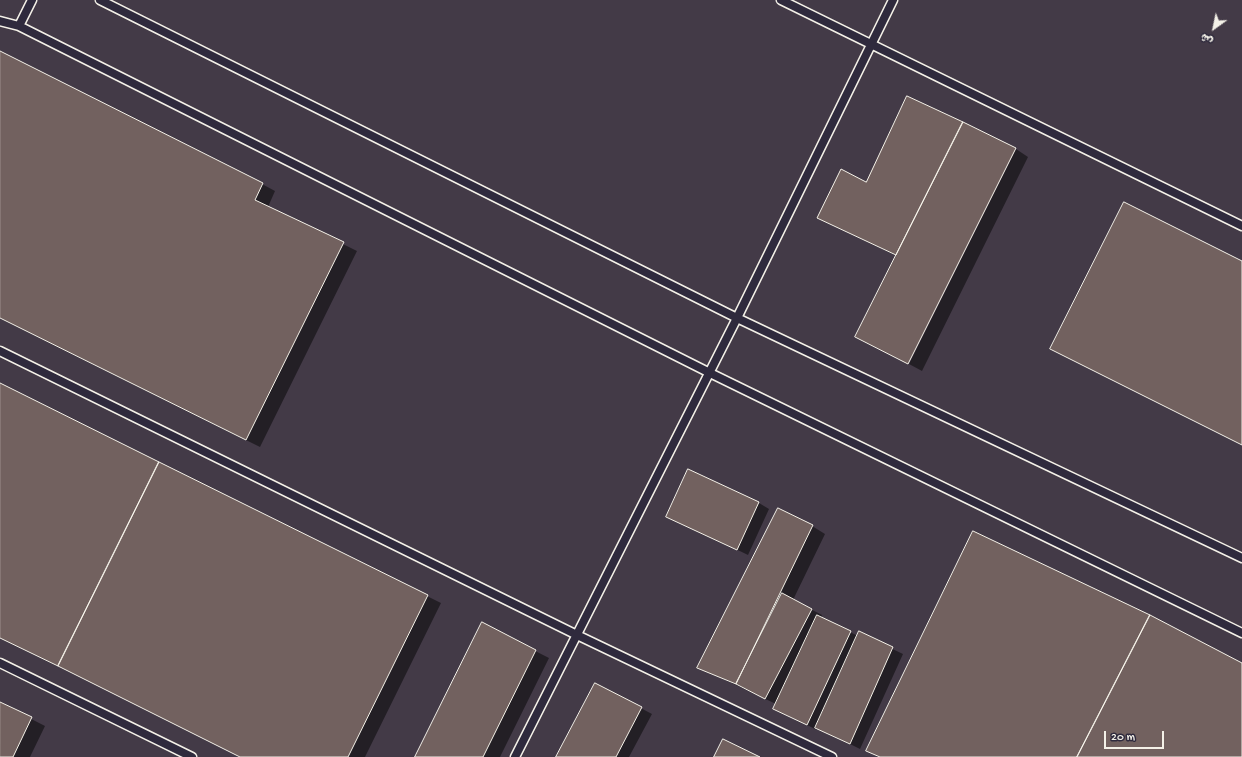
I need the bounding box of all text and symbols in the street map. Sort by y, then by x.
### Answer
north arrow [1194,8,1234,48]
text: ش [1199,30,1216,46]
scale bar [1106,723,1166,749]
text: 20 m [1111,731,1135,745]

